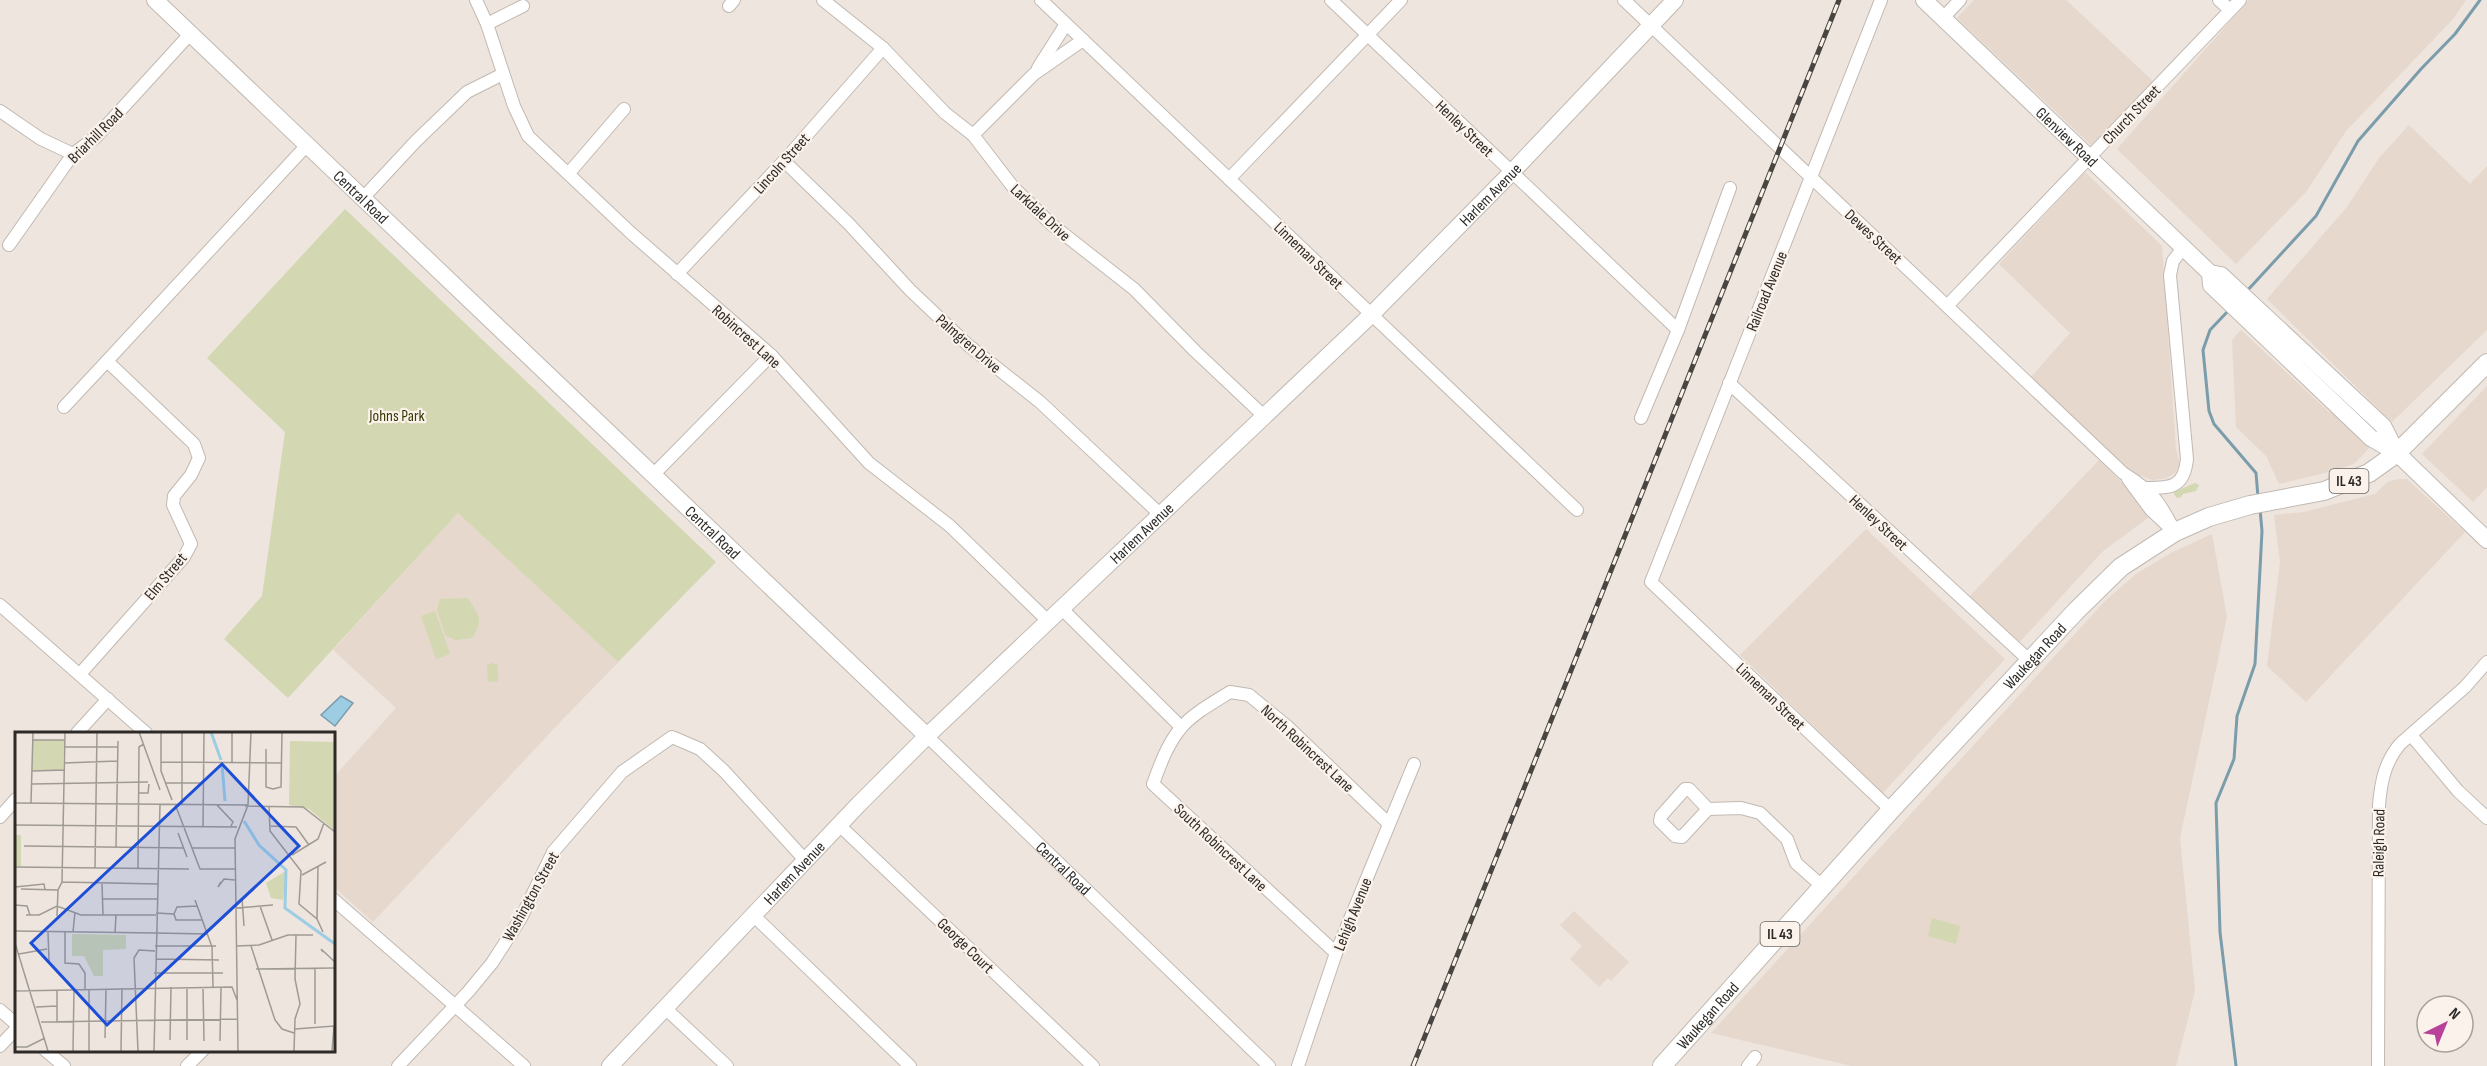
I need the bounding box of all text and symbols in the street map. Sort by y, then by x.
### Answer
street label: Church Street [2099,81,2165,149]
street label: Henley Street [1431,97,1497,161]
street label: Briarhill Road [64,104,128,168]
street label: Glenview Road [2031,104,2101,172]
street label: Lincoln Street [750,130,814,198]
street label: Harlem Avenue [1456,160,1526,231]
street label: Central Road [329,167,392,228]
street label: Larkdale Drive [1006,180,1074,246]
street label: Dewes Street [1840,206,1906,269]
street label: Linneman Street [1269,218,1347,294]
street label: Railroad Avenue [1743,249,1792,334]
street label: Robincrest Lane [708,301,784,373]
street label: Palmgren Drive [931,311,1005,378]
park label: Johns Park [368,407,425,426]
road number: IL 43 [2330,469,2368,493]
street label: Henley Street [1845,491,1911,555]
street label: Harlem Avenue [1107,499,1178,568]
street label: Central Road [681,503,743,564]
street label: Elm Street [141,549,192,605]
street label: Waukegan Road [2000,620,2071,694]
street label: Linneman Street [1731,659,1809,735]
street label: North Robincrest Lane [1257,701,1357,797]
inset map [15,732,334,1051]
street label: South Robincrest Lane [1169,800,1270,896]
street label: Raleigh Road [2369,809,2390,877]
street label: Harlem Avenue [760,838,830,909]
street label: Central Road [1031,838,1094,900]
street label: Washington Street [499,849,564,945]
street label: Lehigh Avenue [1330,875,1377,954]
street label: George Court [933,915,997,978]
road number: IL 43 [1760,922,1800,946]
street label: Waukegan Road [1674,979,1743,1054]
north arrow [2415,994,2475,1054]
text: N [2445,1004,2464,1024]

